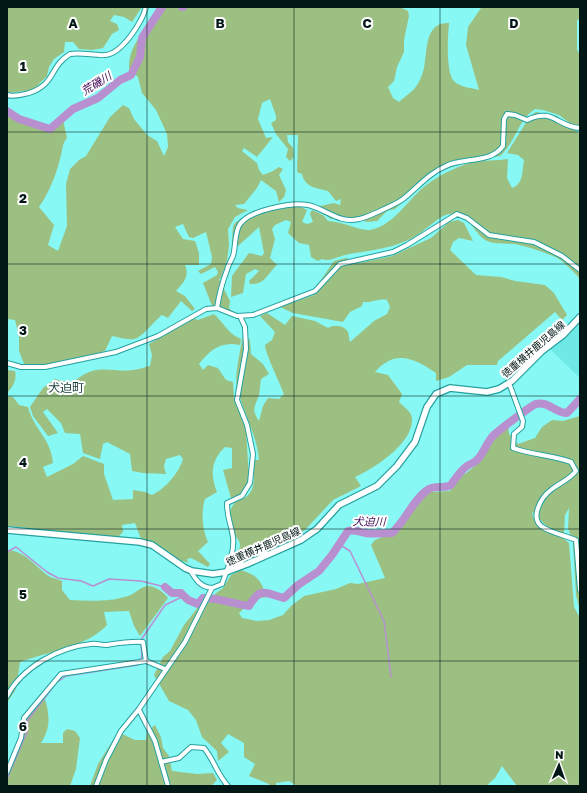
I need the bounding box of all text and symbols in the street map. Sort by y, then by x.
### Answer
text: A [68,15,78,31]
text: B [215,15,225,31]
text: C [362,15,372,31]
text: D [509,15,519,31]
text: 1 [20,58,27,74]
water label: 荒磯川 [79,68,114,97]
text: 2 [19,190,27,206]
street label: 徳重横井鹿児島線 [499,318,567,380]
text: 3 [19,322,27,338]
district label: 犬迫町 [48,380,84,395]
text: 4 [19,454,27,470]
water label: 犬迫川 [352,514,387,528]
street label: 徳重横井鹿児島線 [224,524,302,568]
text: 5 [19,586,27,602]
text: 6 [19,718,27,734]
north arrow [539,745,579,785]
text: N [555,748,564,761]

